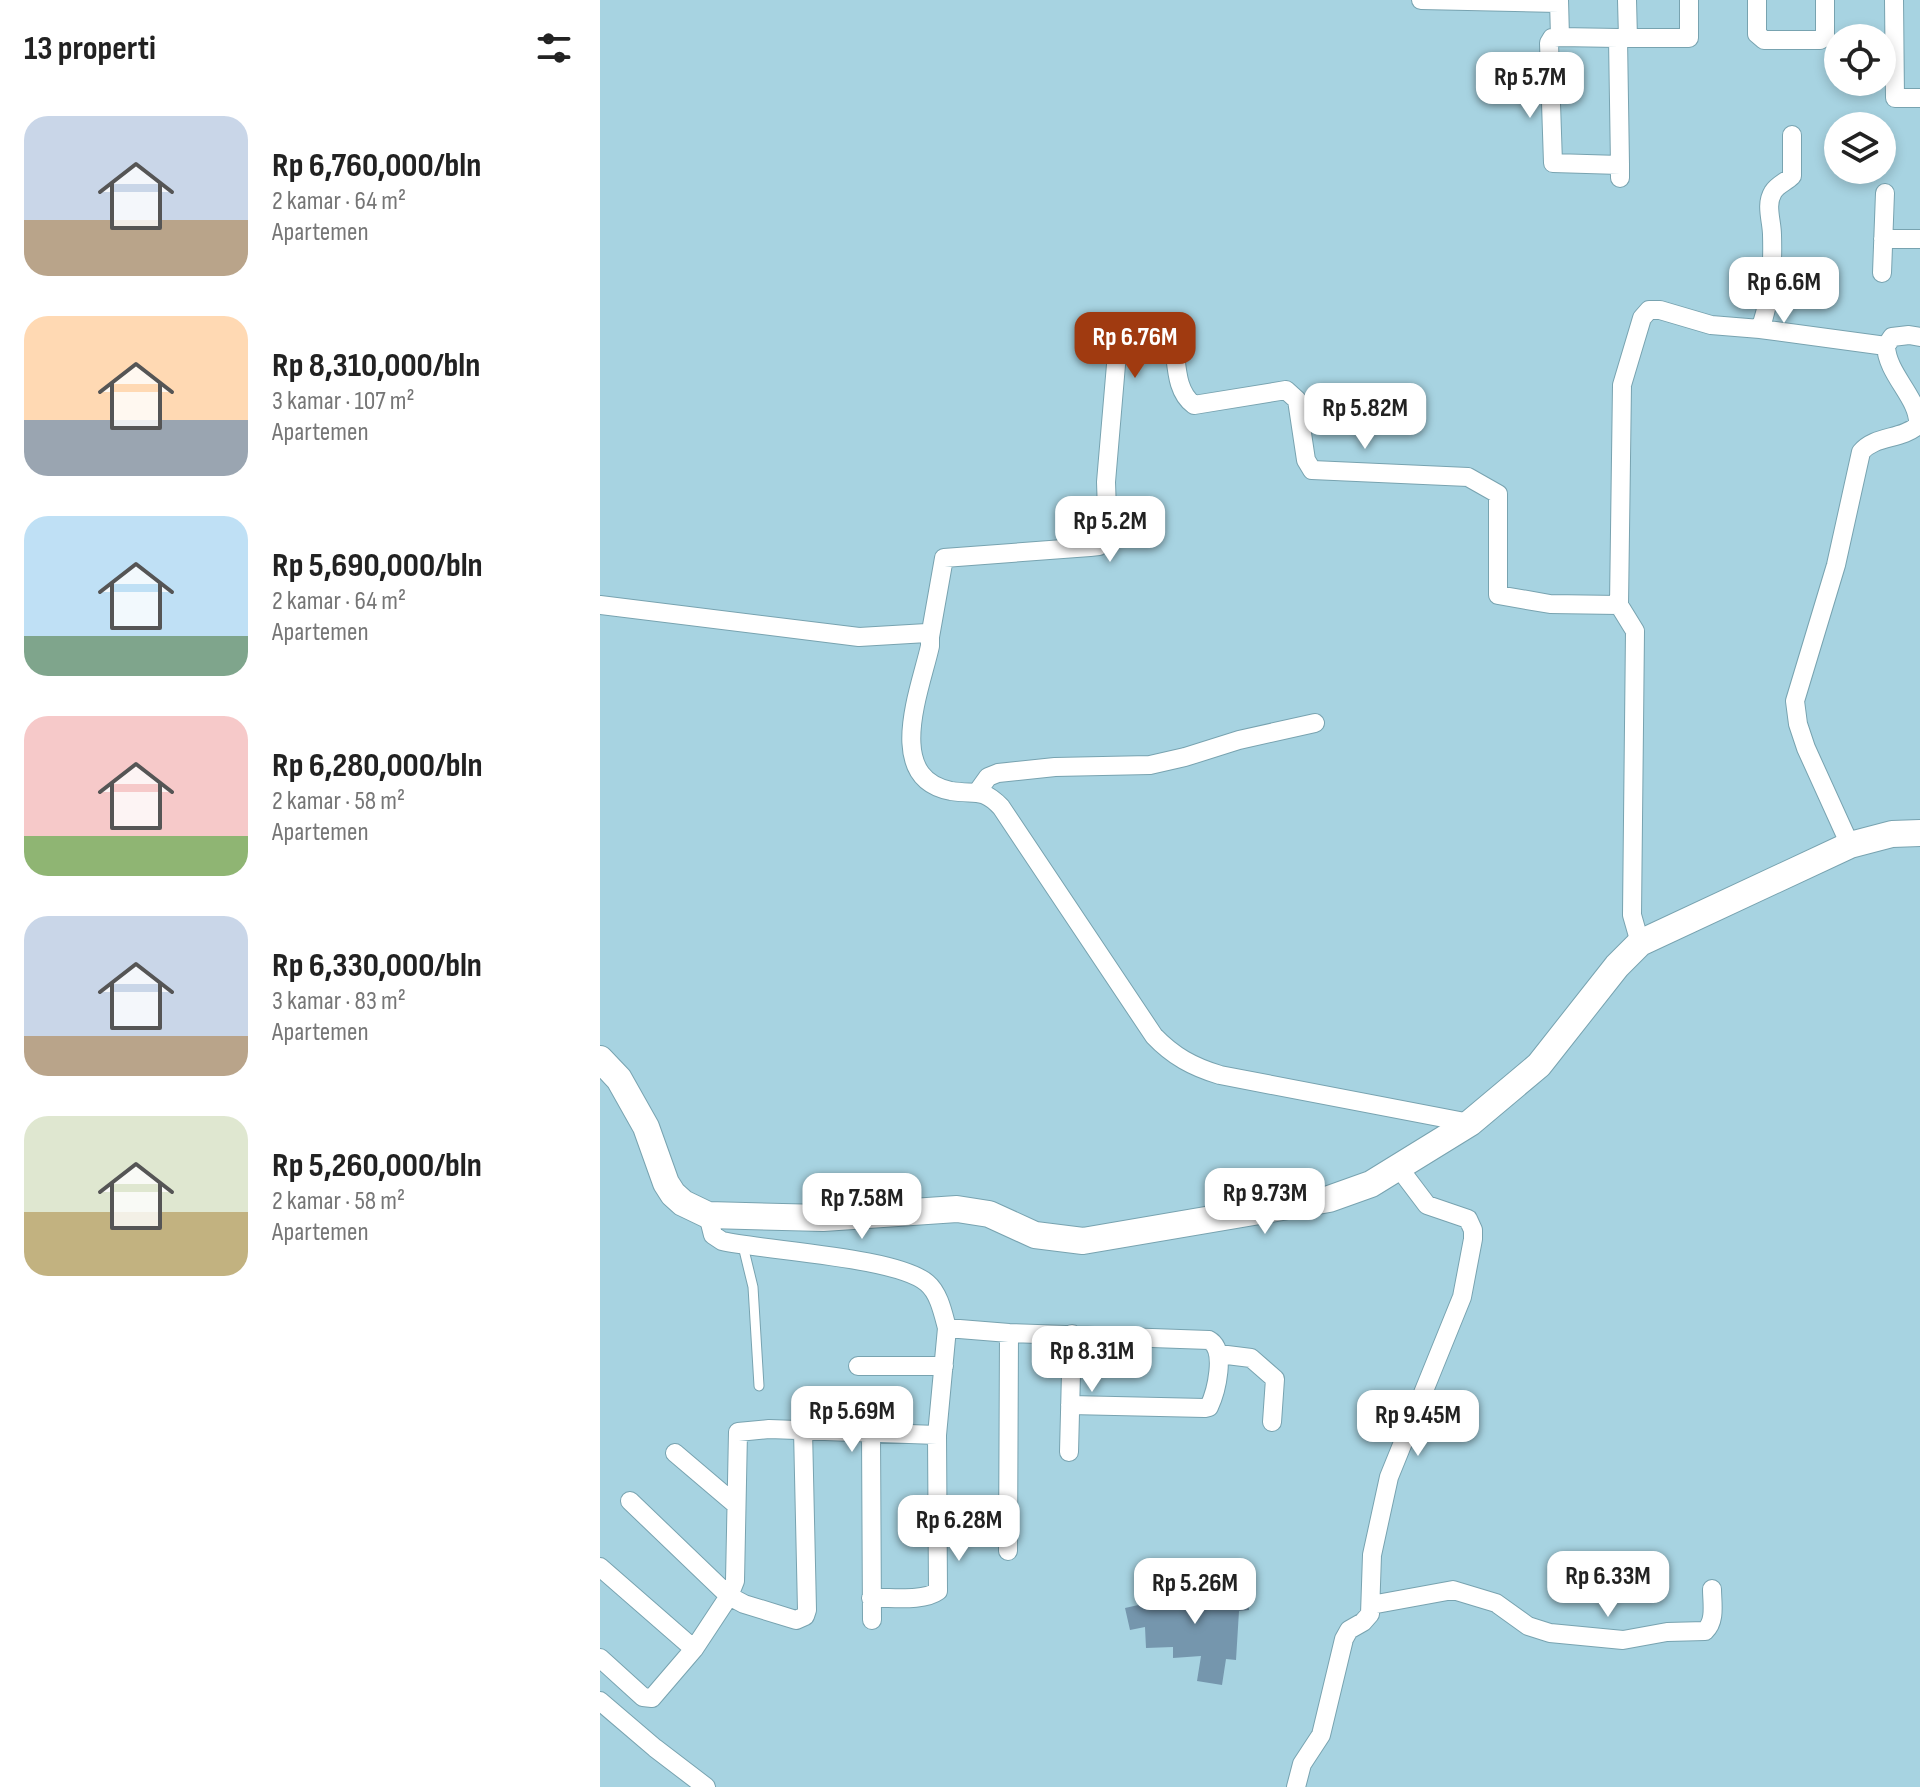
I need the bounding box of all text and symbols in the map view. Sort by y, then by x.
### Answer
map controls [1824,24,1896,184]
button: locate [1824,24,1896,96]
icon: filters [532,26,576,70]
text: 13 properti [24,28,156,69]
pin: Rp 5.7M [1456,52,1604,120]
text: Rp 5.7M [1494,62,1566,93]
button: layers [1824,112,1896,184]
text: Rp 6,760,000/bln [272,145,481,186]
icon: home [88,148,184,244]
text: 2 kamar · 64 m² [272,186,406,217]
text: Apartemen [272,217,369,248]
pin: Rp 6.6M [1710,257,1858,325]
text: Rp 6.6M [1747,267,1821,298]
pin: Rp 6.76M [1052,312,1218,380]
text: Rp 6.76M [1093,322,1177,353]
text: Rp 8,310,000/bln [272,345,480,386]
icon: home [88,348,184,444]
pin: Rp 5.82M [1282,383,1448,451]
text: 3 kamar · 107 m² [272,386,415,417]
text: Rp 5.82M [1322,393,1408,424]
text: Apartemen [272,417,369,448]
pin: Rp 5.2M [1036,496,1184,564]
text: Rp 5.2M [1073,506,1147,537]
text: Rp 5,690,000/bln [272,545,483,586]
icon: home [88,548,184,644]
text: 2 kamar · 64 m² [272,586,406,617]
text: Apartemen [272,617,369,648]
text: Rp 6,280,000/bln [272,745,483,786]
icon: home [88,748,184,844]
text: 2 kamar · 58 m² [272,786,405,817]
text: Apartemen [272,817,369,848]
text: Rp 6,330,000/bln [272,945,482,986]
icon: home [88,948,184,1044]
text: 3 kamar · 83 m² [272,986,406,1017]
text: Apartemen [272,1017,369,1048]
text: Rp 5,260,000/bln [272,1145,482,1186]
icon: home [88,1148,184,1244]
pin: Rp 9.73M [1182,1168,1348,1236]
pin: Rp 7.58M [779,1173,945,1241]
text: Rp 9.73M [1223,1178,1307,1209]
text: Rp 7.58M [820,1183,904,1214]
text: 2 kamar · 58 m² [272,1186,405,1217]
text: Apartemen [272,1217,369,1248]
pin: Rp 8.31M [1009,1326,1175,1394]
text: Rp 8.31M [1050,1336,1134,1367]
pin: Rp 5.69M [769,1386,935,1454]
pin: Rp 9.45M [1335,1390,1501,1458]
text: Rp 5.69M [809,1396,895,1427]
text: Rp 9.45M [1375,1400,1461,1431]
pin: Rp 6.28M [876,1495,1042,1563]
text: Rp 6.28M [916,1505,1002,1536]
pin: Rp 6.33M [1525,1551,1691,1619]
pin: Rp 5.26M [1112,1558,1278,1626]
text: Rp 6.33M [1565,1561,1651,1592]
text: Rp 5.26M [1152,1568,1238,1599]

